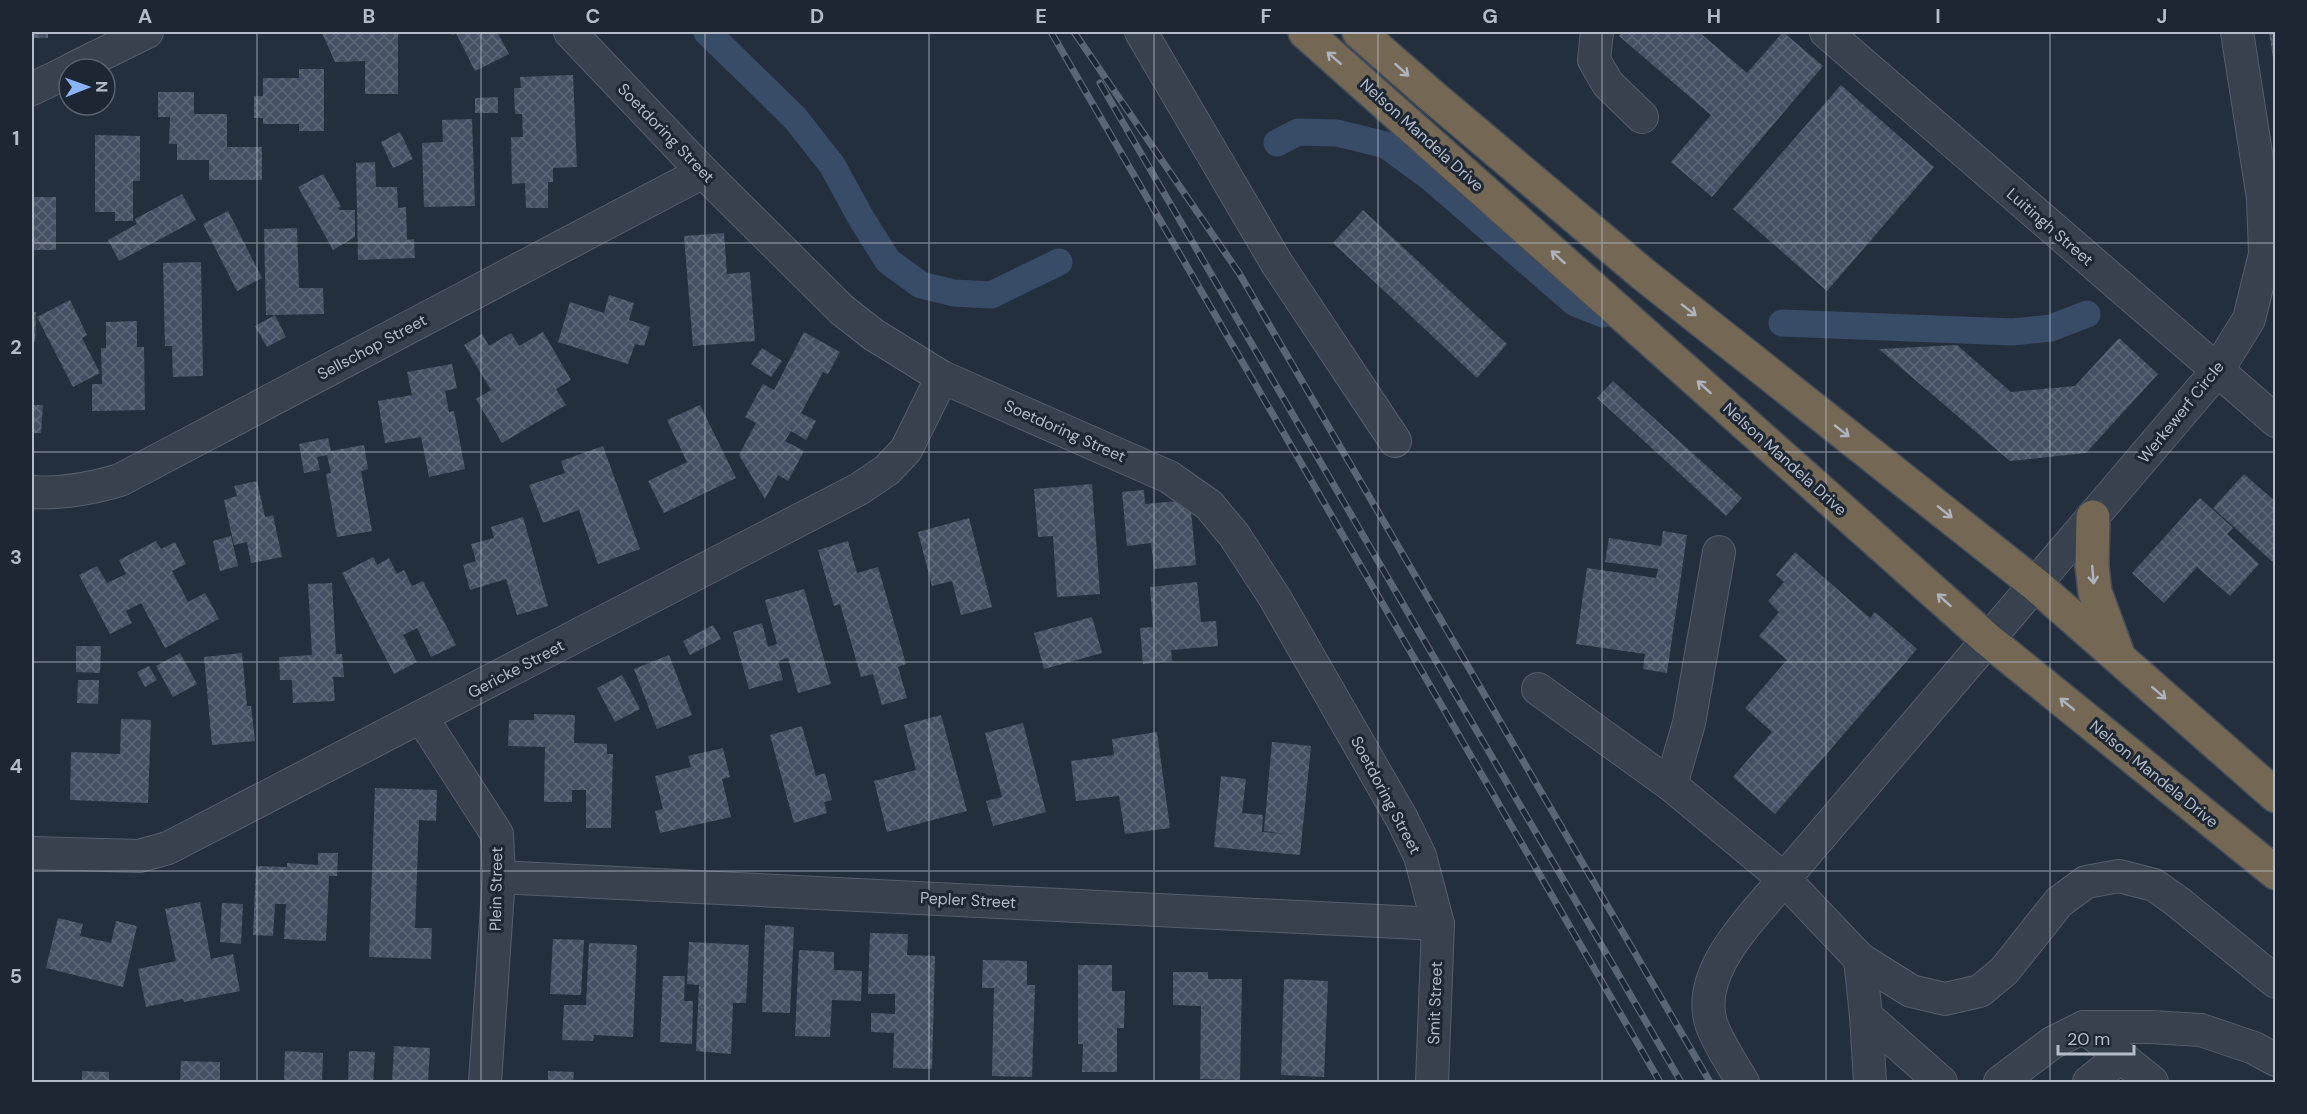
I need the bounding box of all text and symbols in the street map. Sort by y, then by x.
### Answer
text: A [138,3,152,29]
text: B [363,3,375,29]
text: C [586,3,600,29]
text: D [810,3,824,29]
text: E [1035,3,1047,29]
text: F [1260,3,1272,29]
text: G [1482,3,1498,29]
text: H [1707,3,1721,29]
text: I [1935,3,1941,29]
text: J [2157,3,2167,29]
one-way arrow [1327,51,1342,65]
north arrow [57,57,117,117]
one-way arrow [1395,63,1410,77]
street label: Nelson Mandela Drive [1356,74,1488,196]
street label: Soetdoring Street [613,79,719,187]
text: N [91,81,112,93]
text: 1 [12,125,20,151]
street label: Luitingh Street [2002,183,2098,271]
one-way arrow [1551,250,1566,264]
one-way arrow [1681,304,1697,317]
street label: Sellschop Street [314,309,430,385]
text: 2 [10,334,22,360]
street label: Werkewerf Circle [2133,357,2229,467]
one-way arrow [1697,380,1712,394]
street label: Soetdoring Street [1001,395,1129,467]
street label: Nelson Mandela Drive [1719,398,1851,520]
one-way arrow [1834,424,1850,437]
one-way arrow [1937,505,1952,519]
text: 3 [10,544,22,570]
one-way arrow [2088,565,2099,585]
one-way arrow [1937,593,1952,607]
street label: Gericke Street [464,635,568,703]
one-way arrow [2151,686,2166,700]
one-way arrow [2060,697,2075,711]
street label: Nelson Mandela Drive [2085,716,2223,832]
street label: Soetdoring Street [1346,732,1426,858]
text: 4 [10,753,23,779]
street label: Plein Street [485,847,507,931]
street label: Pepler Street [919,887,1017,913]
street label: Smit Street [1423,961,1447,1045]
text: 5 [10,963,22,989]
scale bar [2058,1018,2134,1056]
text: 20 m [2067,1027,2110,1051]

